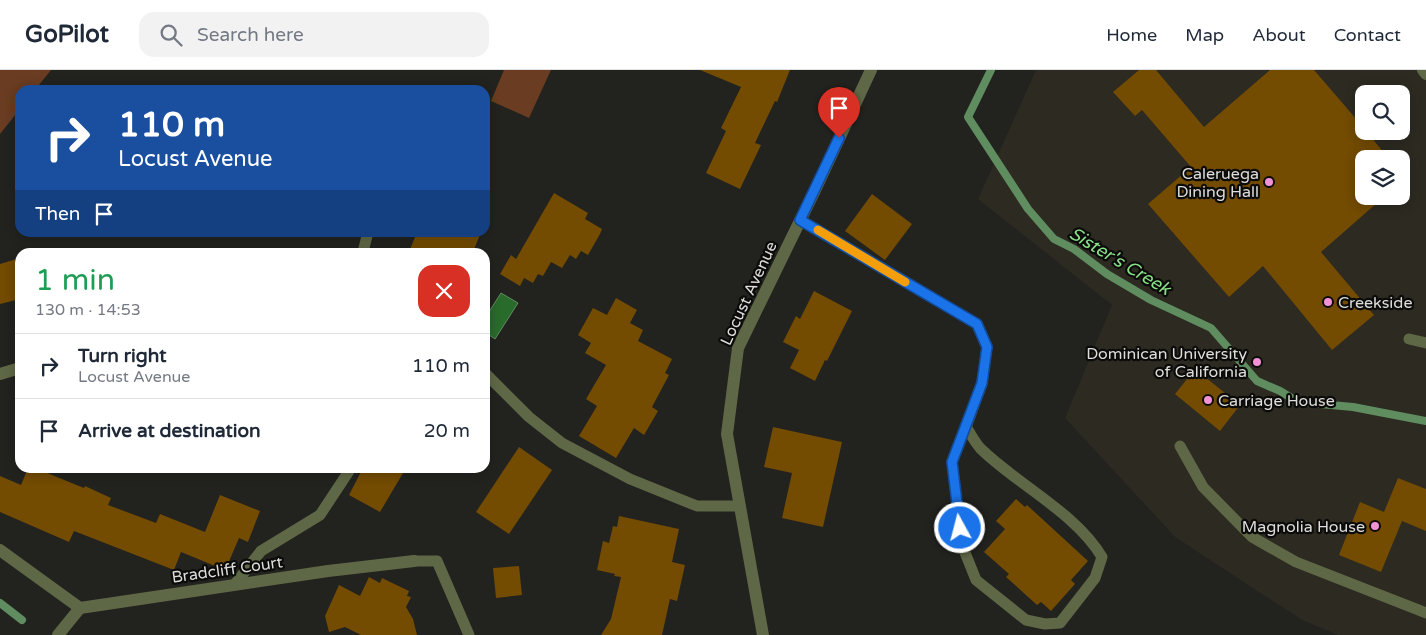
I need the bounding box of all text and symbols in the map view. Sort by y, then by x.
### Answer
search box [139,12,489,57]
text: GoPilot [25,20,109,49]
icon: search [157,21,185,49]
text: Search here [197,24,304,46]
text: Home [1106,24,1157,46]
text: Map [1185,24,1224,46]
text: About [1252,24,1306,46]
text: Contact [1334,24,1401,46]
map controls [1355,85,1410,205]
button: search [1355,85,1410,140]
pin [818,87,860,138]
icon: arrive [825,94,853,122]
text: 110 m [118,104,225,146]
icon: right [35,105,100,170]
text: Locust Avenue [118,146,273,172]
button: layers [1355,150,1410,205]
place label: Caleruega Dining Hall [1176,164,1259,202]
marker: Caleruega Dining Hall [1263,176,1275,188]
icon: arrive [90,200,118,228]
text: Then [35,203,80,225]
water label: Sister's Creek [1065,222,1176,300]
street label: Locust Avenue [716,238,782,349]
text: 1 min [35,262,115,299]
button: close [418,265,470,317]
place label: Creekside [1338,293,1412,313]
marker: Creekside [1322,296,1334,308]
text: 130 m · 14:53 [35,300,141,320]
place label: Dominican University of California [1086,344,1247,382]
text: Turn right [78,345,166,367]
icon: right [35,352,63,380]
text: 110 m [412,355,470,377]
marker: Dominican University of California [1251,356,1263,368]
text: Locust Avenue [78,367,190,387]
place label: Carriage House [1218,391,1335,411]
marker: Carriage House [1202,394,1214,406]
icon: arrive [35,417,63,445]
text: Arrive at destination [78,420,261,442]
text: 20 m [424,420,470,442]
position arrow [933,501,985,553]
place label: Magnolia House [1242,517,1365,537]
marker: Magnolia House [1369,520,1381,532]
street label: Bradcliff Court [170,552,284,588]

